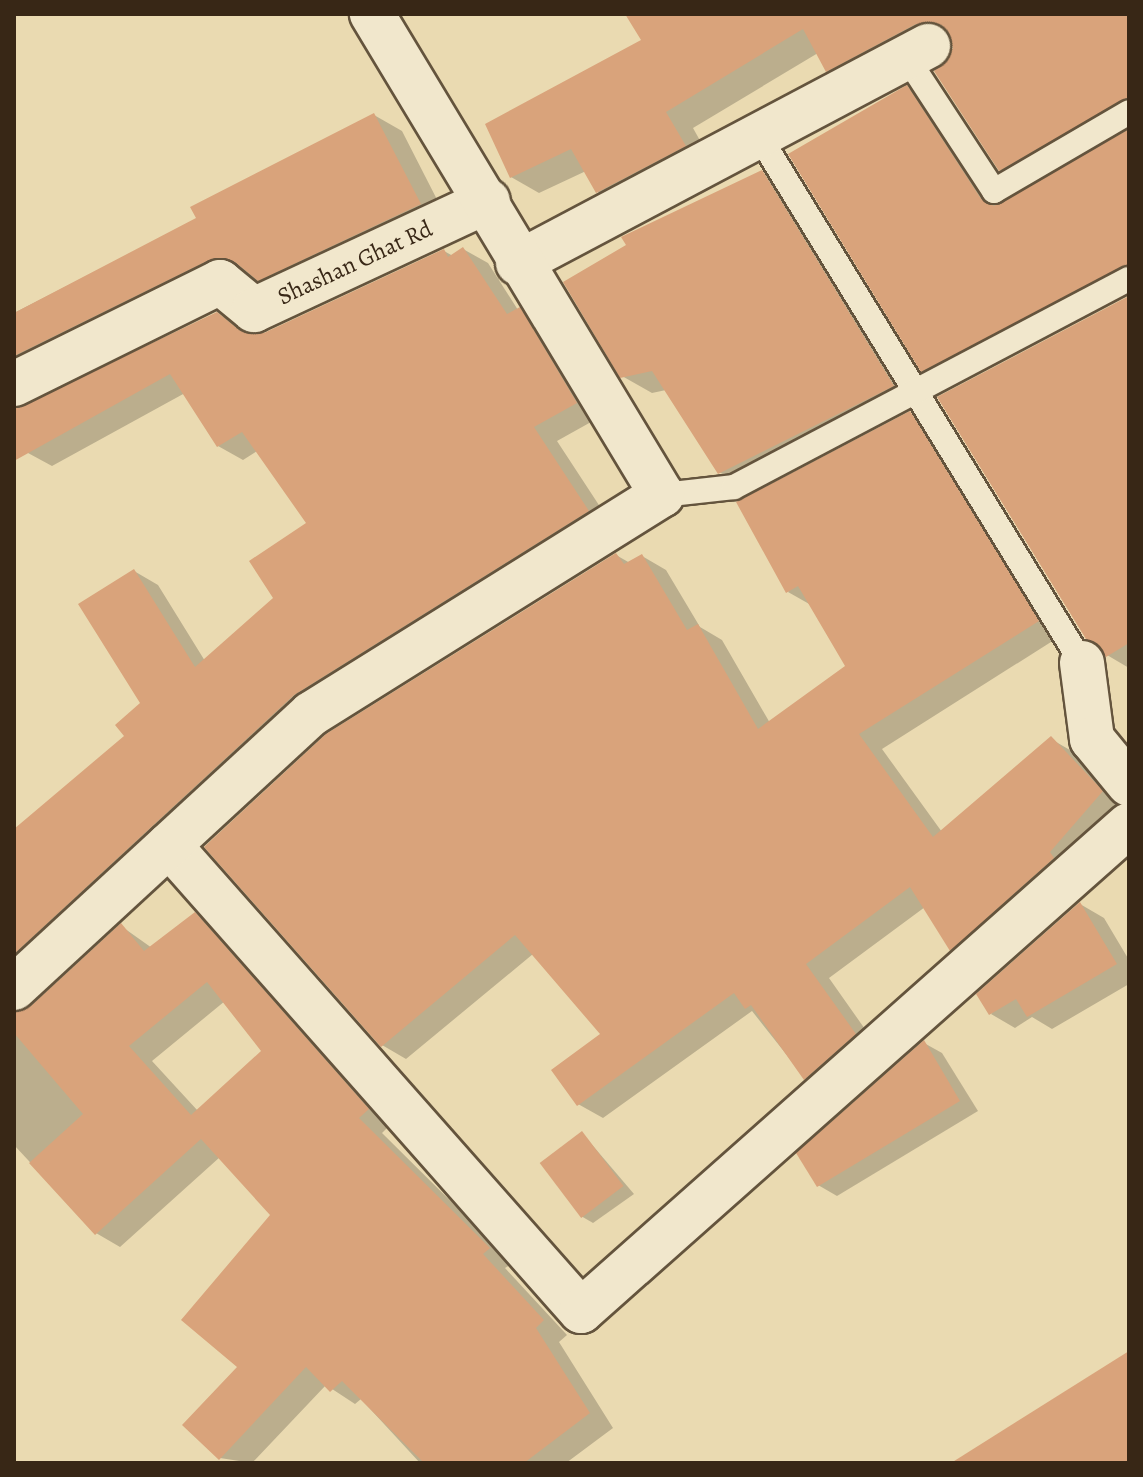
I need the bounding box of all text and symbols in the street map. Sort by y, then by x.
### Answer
street label: Shashan Ghat Rd [273,215,437,311]

